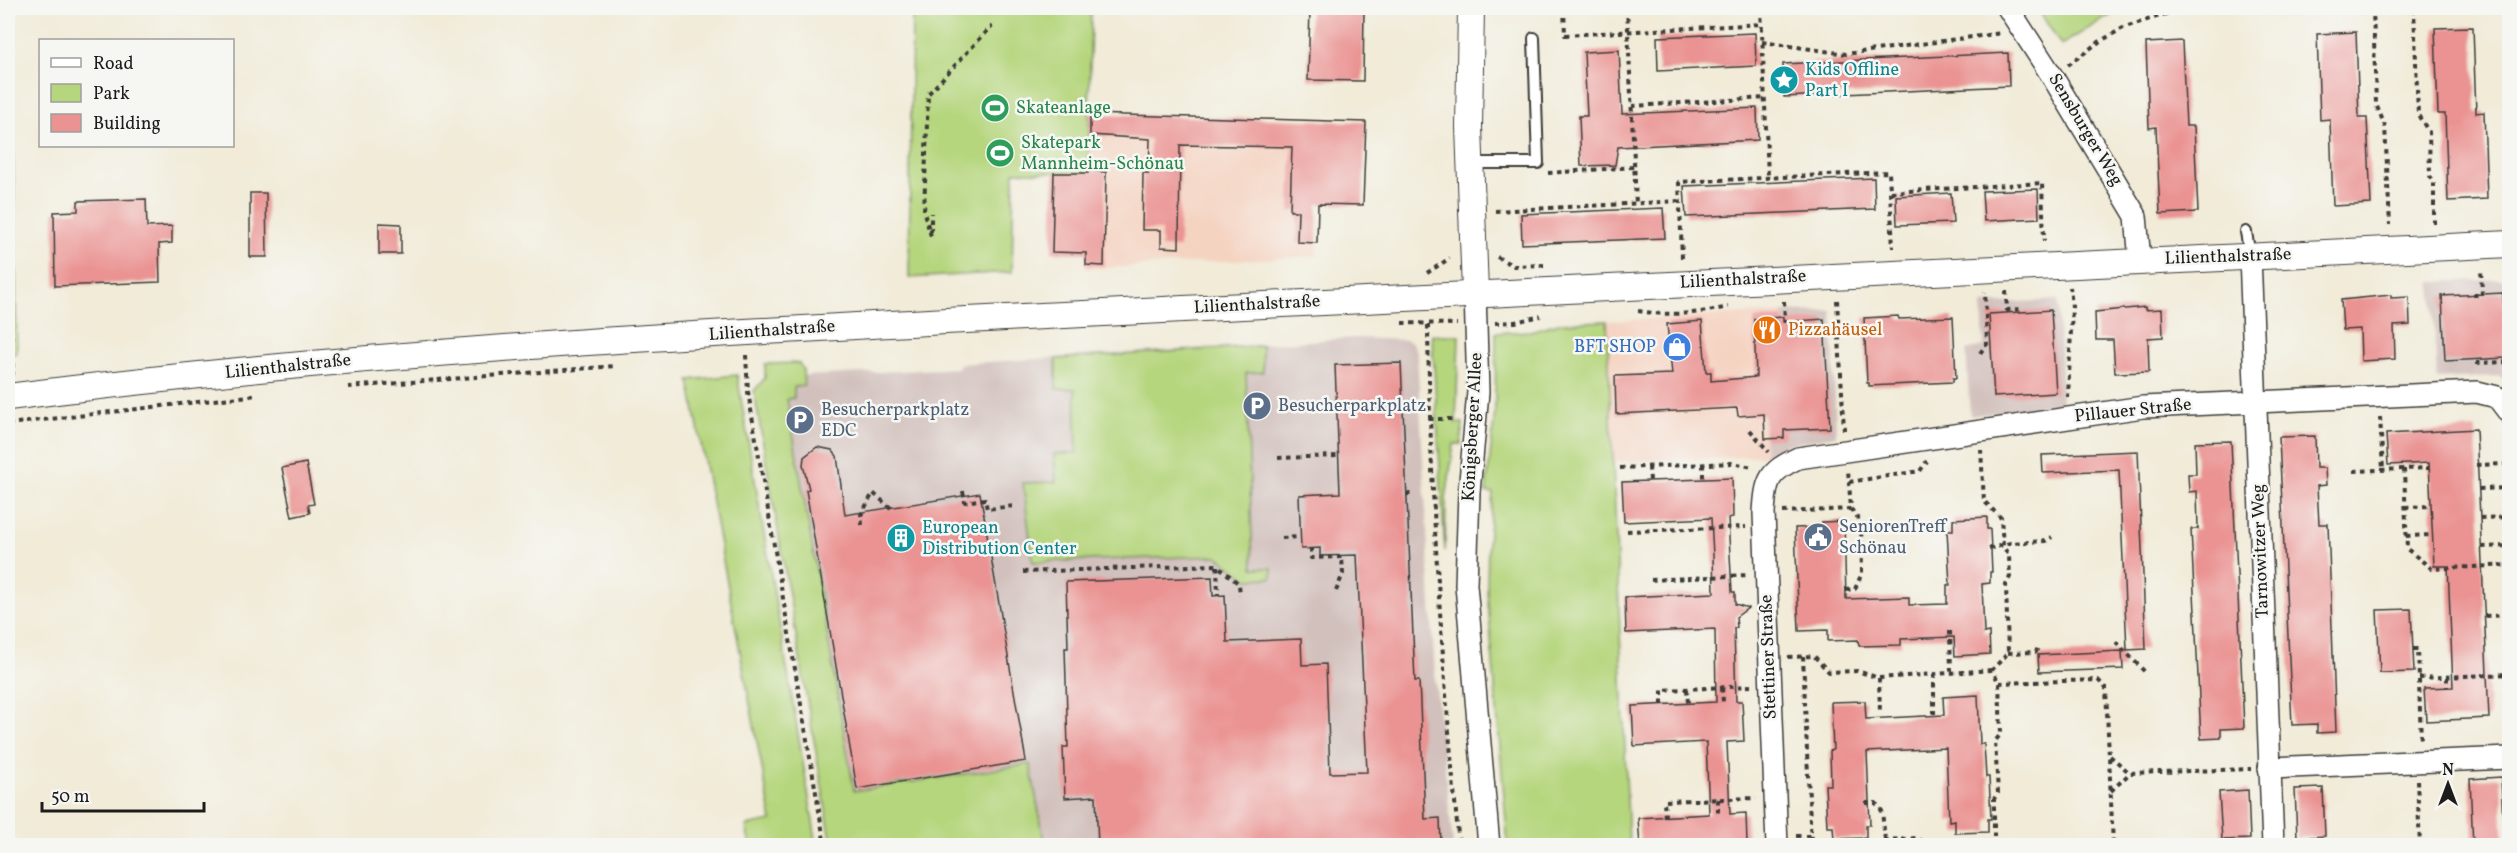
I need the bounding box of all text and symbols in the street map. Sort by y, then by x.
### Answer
legend [39,39,234,147]
text: Road [93,52,134,77]
place label: Kids Offline Part I [1805,58,1899,104]
place icon: Kids Offline Part I [1768,64,1800,96]
street label: Sensburger Weg [2042,69,2128,191]
text: Park [93,82,130,107]
sports icon: Skateanlage [979,92,1011,124]
place label: Skateanlage [1016,96,1111,121]
text: Building [93,112,161,137]
place label: Skatepark Mannheim-Schönau [1021,131,1184,177]
sports icon: Skatepark Mannheim-Schönau [984,137,1016,169]
street label: Lilienthalstraße [2164,242,2292,272]
street label: Lilienthalstraße [1679,264,1807,296]
street label: Lilienthalstraße [1193,289,1321,321]
street label: Lilienthalstraße [708,314,836,348]
restaurant icon: Pizzahäusel [1751,314,1783,346]
place label: Pizzahäusel [1788,318,1882,343]
shop icon: BFT SHOP [1661,331,1693,363]
place label: BFT SHOP [1574,335,1656,360]
street label: Lilienthalstraße [224,348,352,386]
street label: Königsberger Allee [1457,352,1489,502]
parking icon: Besucherparkplatz [1241,390,1273,422]
street label: Pillauer Straße [2073,392,2193,430]
place label: Besucherparkplatz [1278,394,1426,419]
place label: Besucherparkplatz EDC [821,398,969,444]
parking icon: Besucherparkplatz EDC [784,404,816,436]
street label: Tarnowitzer Weg [2246,483,2276,619]
place label: SeniorenTreff Schönau [1839,515,1948,561]
place label: European Distribution Center [922,516,1077,562]
public building icon: SeniorenTreff Schönau [1802,521,1834,553]
building icon: European Distribution Center [885,522,917,554]
street label: Stettiner Straße [1754,594,1784,720]
north arrow [2418,754,2478,814]
text: N [2442,760,2454,782]
scale bar [42,775,204,813]
text: 50 m [51,785,90,810]

